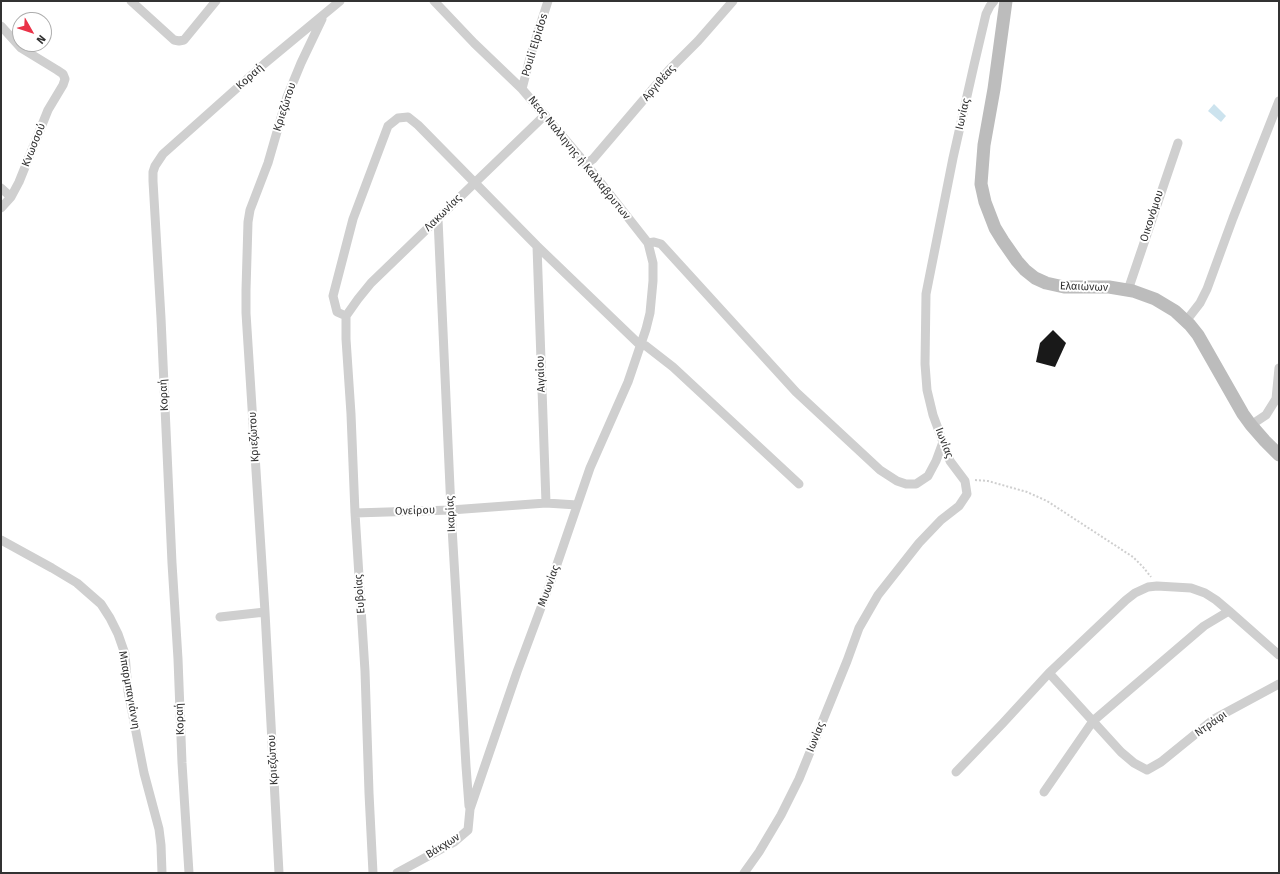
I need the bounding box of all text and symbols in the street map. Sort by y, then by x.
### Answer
north arrow [12,12,52,52]
street label: Pouli Elpidos [519,12,551,78]
text: N [34,32,48,46]
street label: Κοραή [234,61,266,93]
street label: Αργιθέας [640,62,678,104]
street label: Κριεζώτου [271,81,299,133]
street label: Νεας Nαλληνης ή Καλλαβρυτων [525,94,633,222]
street label: Ιωνίας [953,97,973,131]
street label: Κνωσσού [19,121,49,169]
street label: Οικονόμου [1137,188,1167,244]
street label: Λακωνίας [422,192,464,234]
street label: Ελαιώνων [1060,280,1108,294]
street label: Αιγαίου [534,355,548,393]
street label: Κοραή [157,379,171,411]
street label: Κριεζώτου [246,411,262,463]
street label: Ιωνίας [932,426,956,460]
street label: Ικαρίας [443,495,459,533]
street label: Ονείρου [395,504,435,518]
street label: Μυωνίας [535,563,563,609]
street label: Ευβοίας [352,574,368,614]
street label: Μπαρμπαγιάννη [116,650,142,730]
street label: Κοραή [173,703,187,735]
street label: Ντράφι [1192,708,1230,740]
street label: Ιωνίας [804,720,828,754]
street label: Κριεζώτου [265,734,281,786]
street label: Βάκχων [424,830,462,862]

